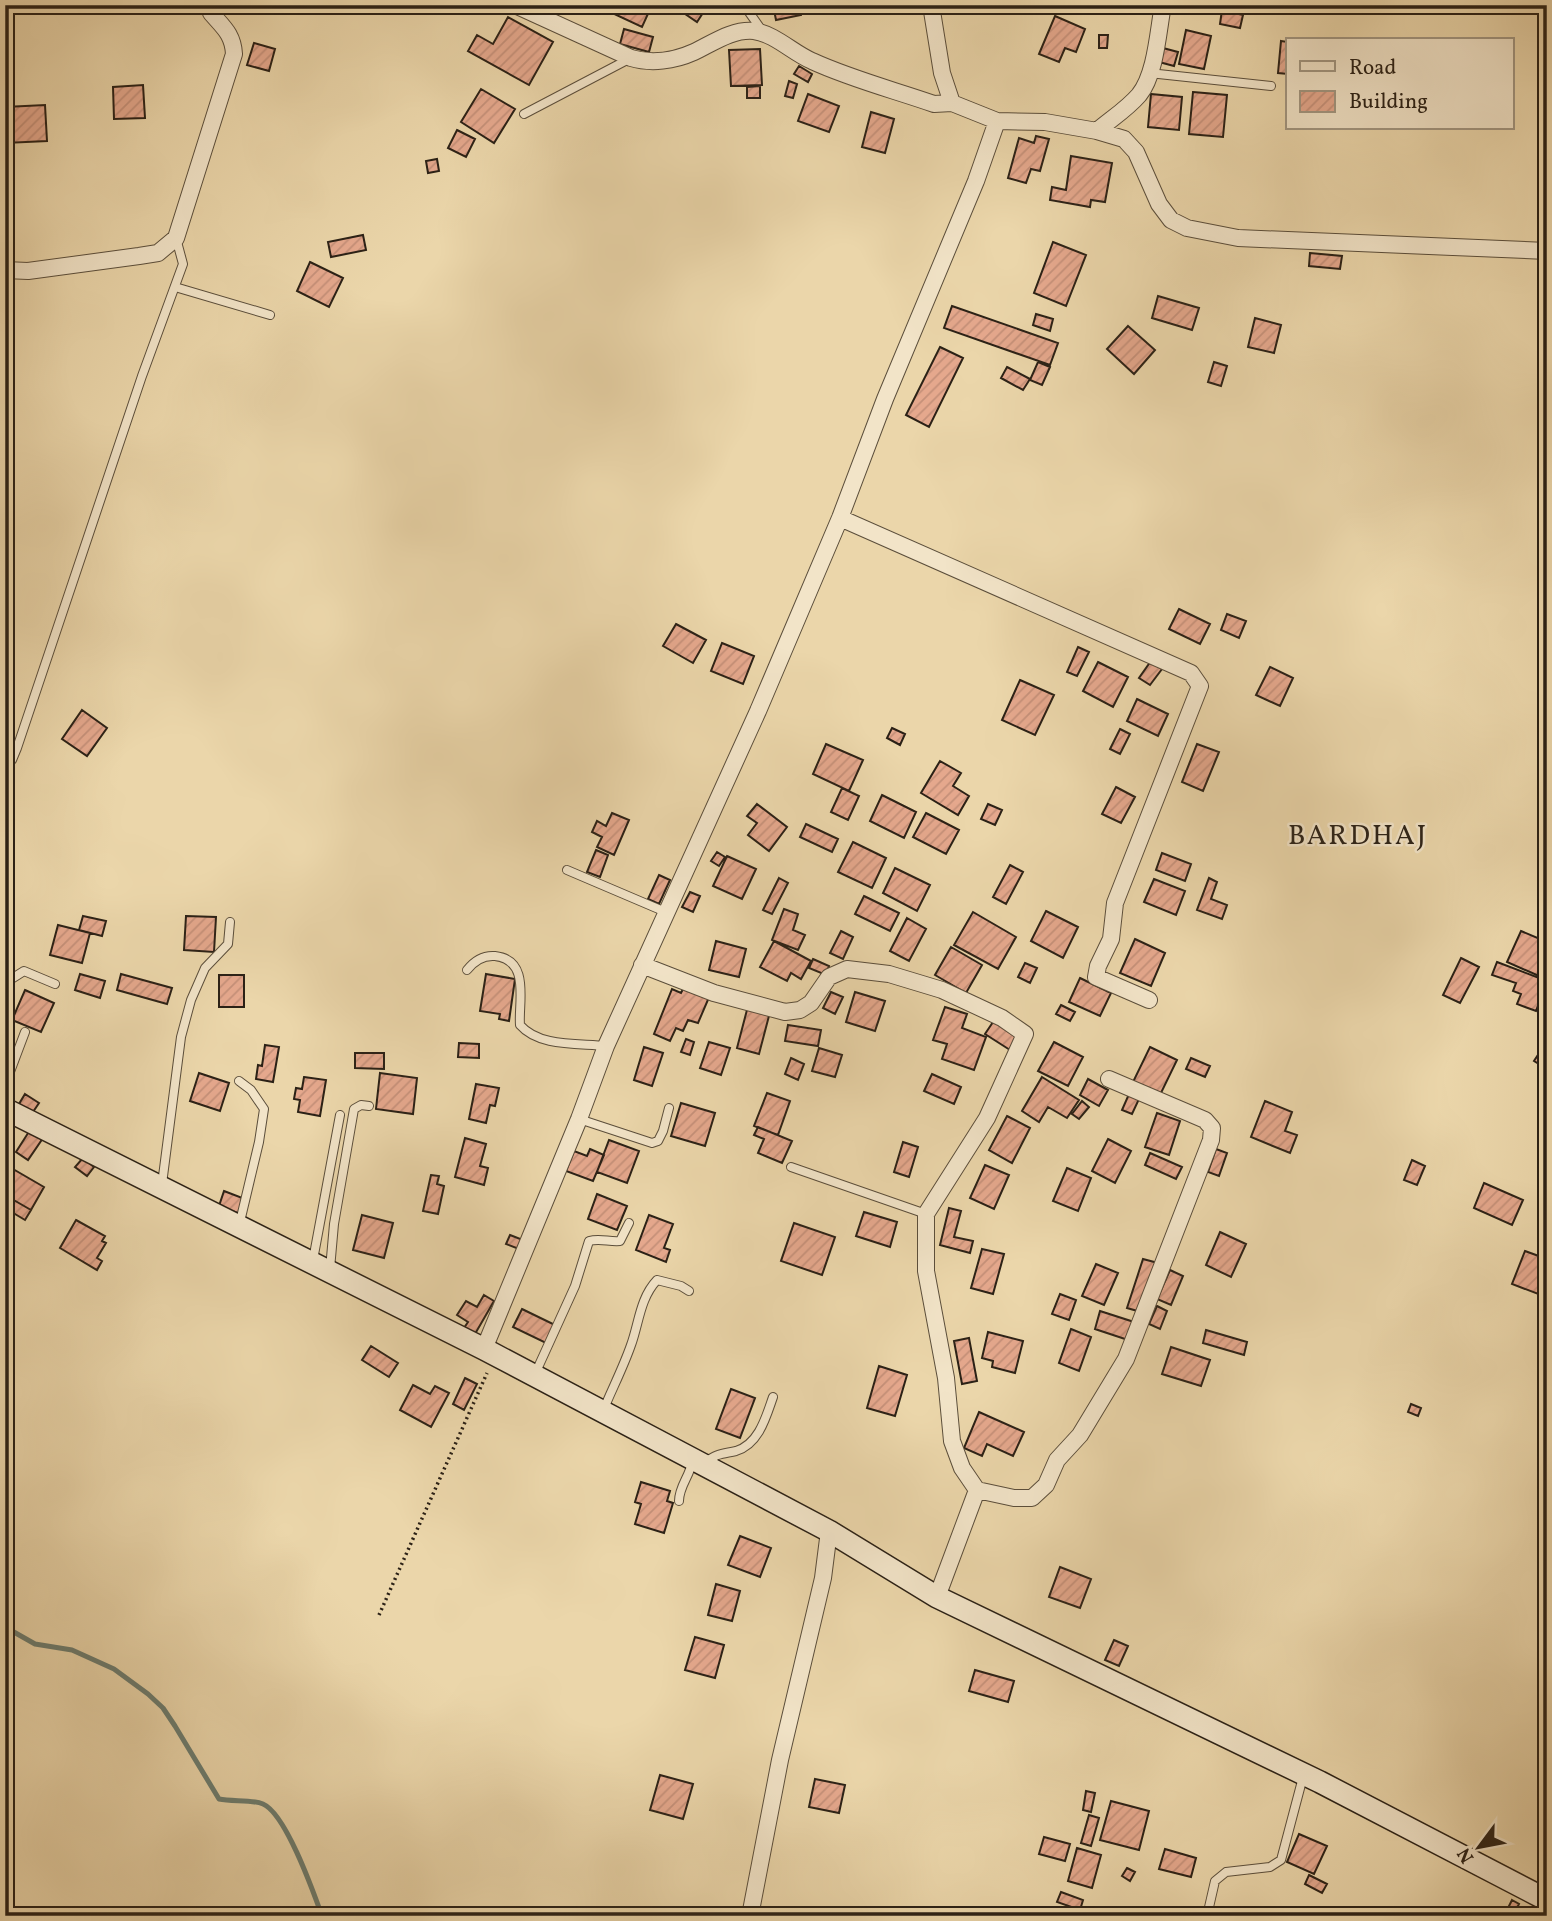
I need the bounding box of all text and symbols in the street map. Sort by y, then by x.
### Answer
legend [1286,38,1514,130]
text: Road [1349,54,1396,83]
text: Building [1349,88,1428,117]
district label: BARDHAJ [1288,817,1428,856]
north arrow [1444,1812,1514,1882]
text: N [1451,1842,1481,1868]

